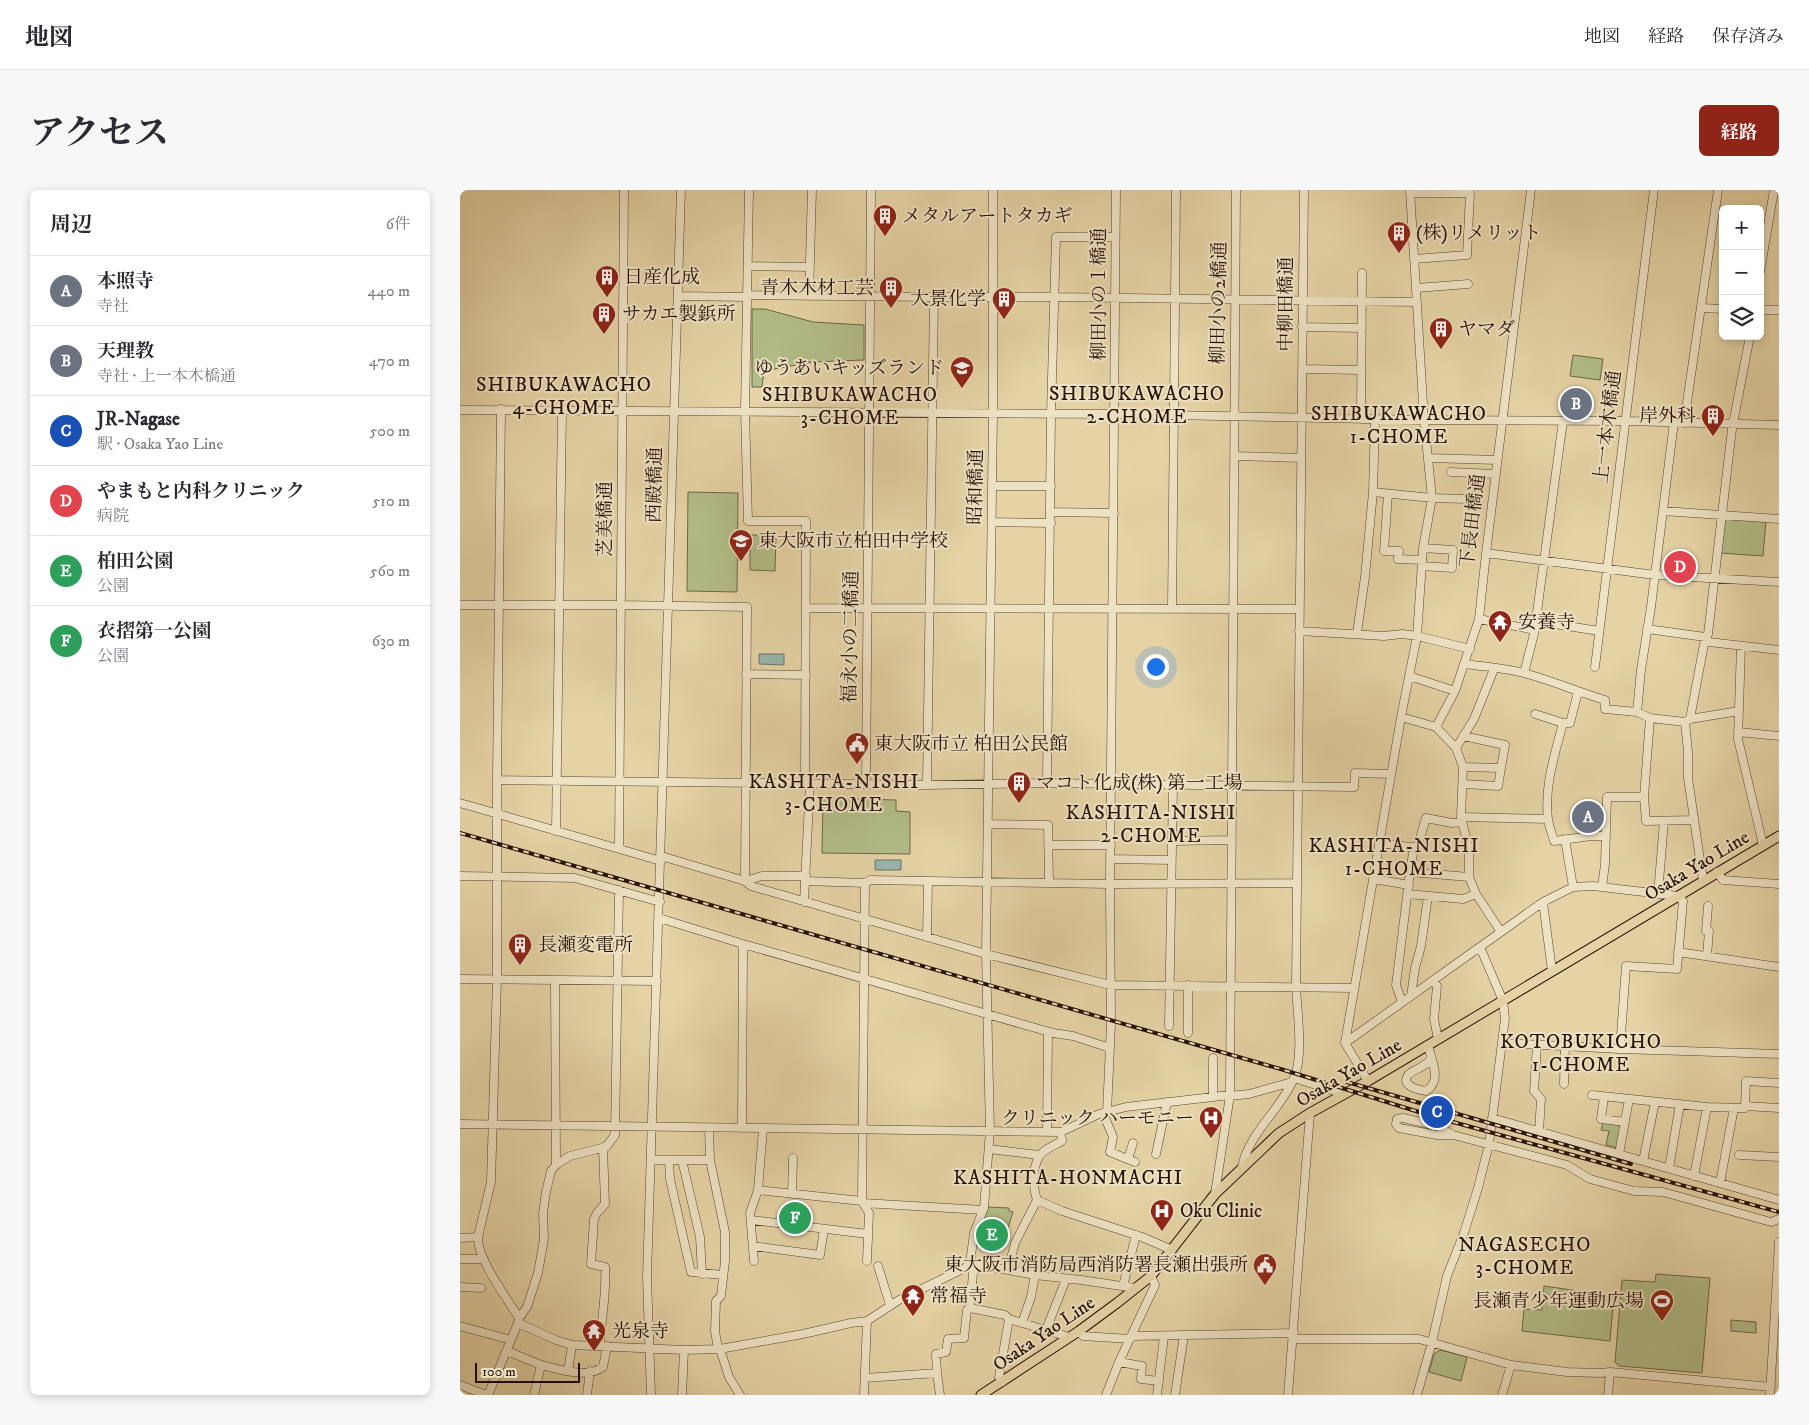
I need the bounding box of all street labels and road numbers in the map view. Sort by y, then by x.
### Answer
street label: 柳田小の１橋通 [1088,227,1111,361]
street label: 柳田小の2橋通 [1206,241,1232,365]
street label: 中柳田橋通 [1275,256,1298,352]
street label: 上一本木橋通 [1590,369,1626,485]
street label: 西殿橋通 [643,447,667,523]
street label: 昭和橋通 [964,449,988,525]
street label: 下長田橋通 [1456,472,1490,570]
street label: 芝美橋通 [594,481,617,557]
street label: 福永小の二橋通 [838,570,864,704]
street label: Osaka Yao Line [1641,826,1754,906]
street label: Osaka Yao Line [1292,1033,1406,1112]
street label: Osaka Yao Line [989,1291,1099,1377]

